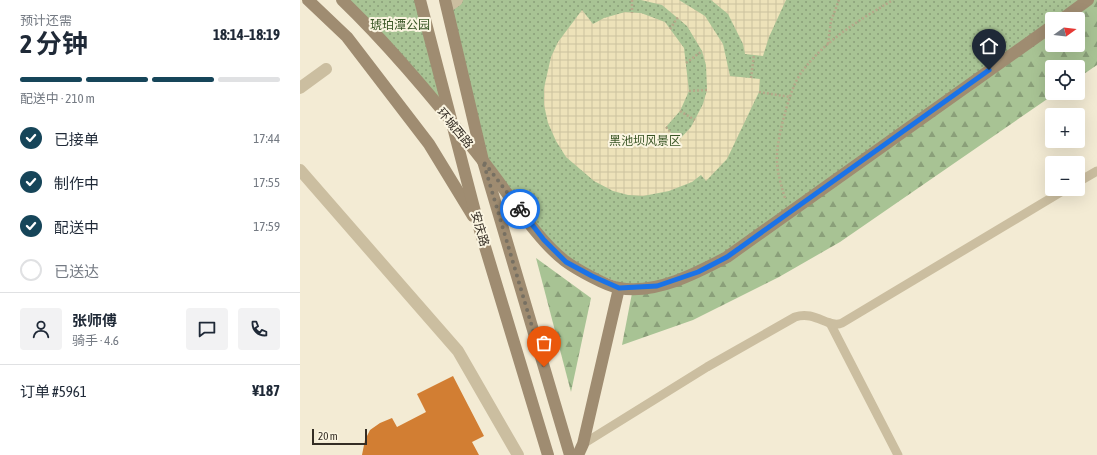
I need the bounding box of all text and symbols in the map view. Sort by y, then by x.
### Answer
north arrow [1045,12,1085,52]
map controls [1045,12,1085,196]
text: 预计还需 [20,13,72,28]
park label: 琥珀潭公园 [370,18,430,32]
text: 18:14–18:19 [213,26,280,43]
text: 2 分钟 [20,29,88,59]
pin [972,29,1006,70]
icon: home [978,35,1000,57]
button: locate [1045,60,1085,100]
text: 配送中 · 210 m [20,91,95,106]
street label: 环城西路 [434,105,476,151]
button: + [1045,108,1085,148]
icon: check [20,127,42,149]
text: 已接单 [54,131,99,148]
text: 17:44 [253,131,280,146]
park label: 黑池坝风景区 [609,134,681,148]
button: − [1045,156,1085,196]
icon: check [20,171,42,193]
text: 制作中 [54,175,99,192]
text: 17:55 [253,175,280,190]
courier [500,189,540,229]
icon: bike [509,198,531,220]
street label: 安庆路 [468,210,492,248]
icon: check [20,215,42,237]
text: 配送中 [54,219,99,236]
text: 17:59 [253,219,280,234]
text: 已送达 [54,263,99,280]
button: person [20,308,62,350]
button: chat [186,308,228,350]
button: phone [238,308,280,350]
text: 张师傅 [72,312,117,329]
pin [527,326,561,367]
icon: bag [533,332,555,354]
text: 骑手 · 4.6 [72,333,119,348]
text: ¥187 [252,382,280,399]
text: 订单 #5961 [20,383,87,400]
scale bar [312,427,367,446]
text: 20 m [318,430,338,442]

